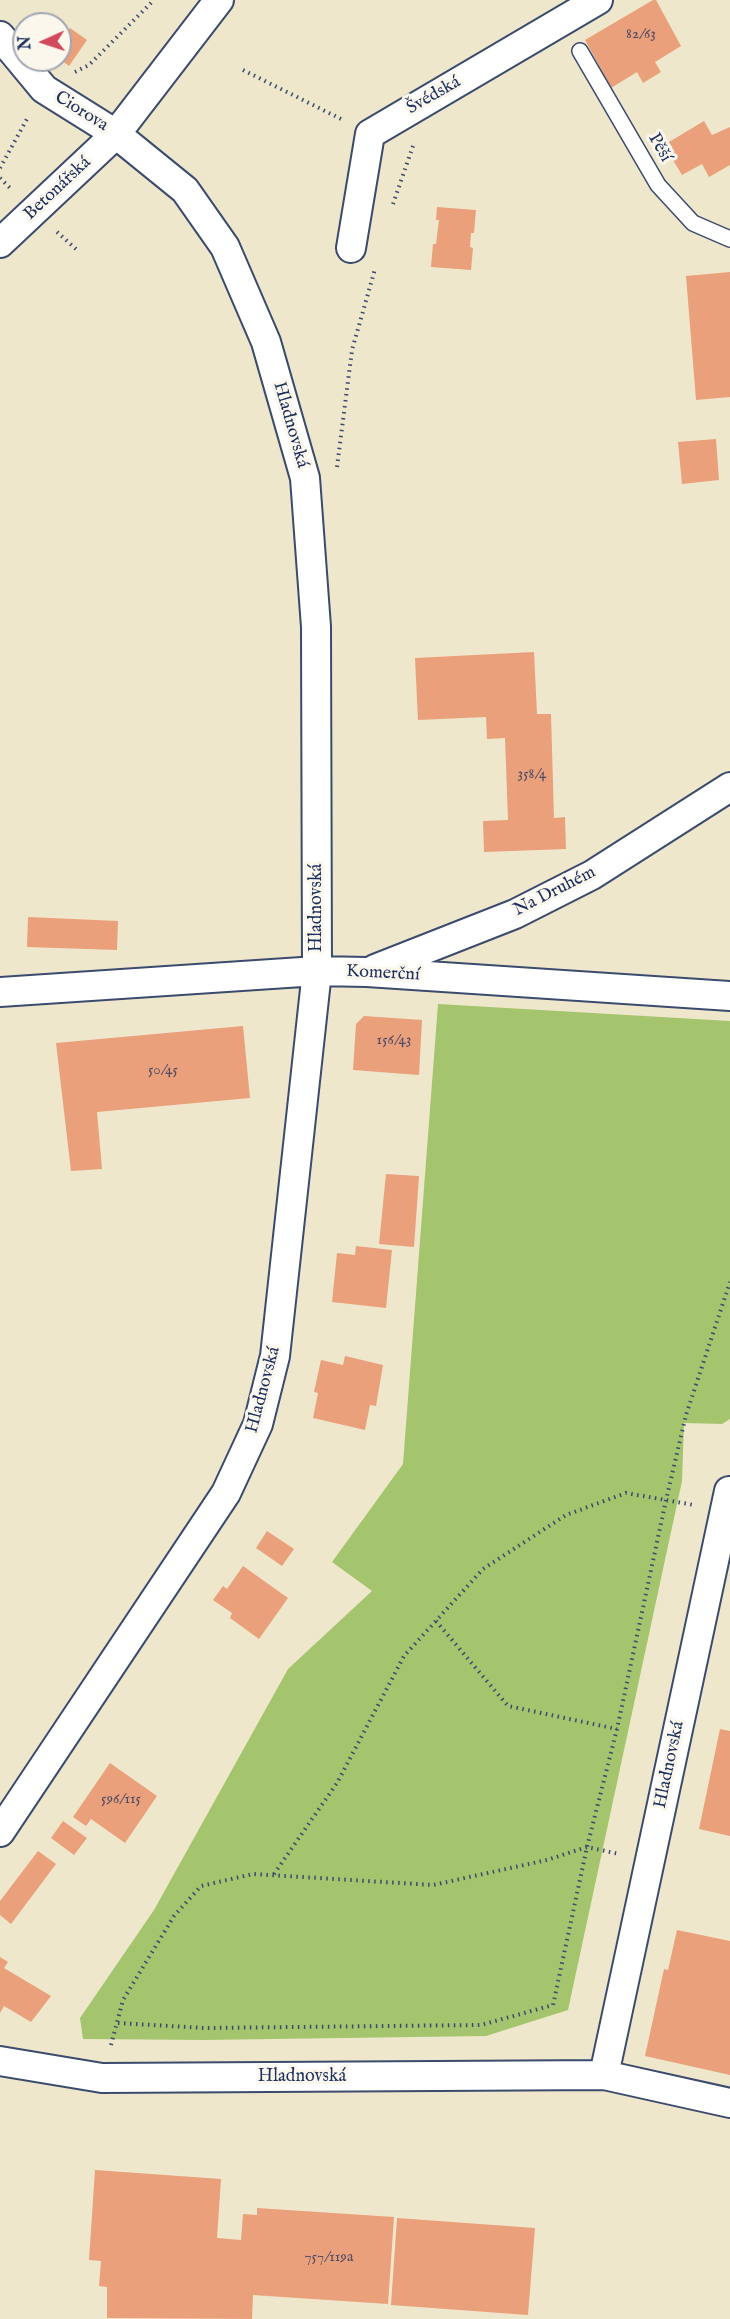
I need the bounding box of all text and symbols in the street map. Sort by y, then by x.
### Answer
north arrow [12,12,72,72]
house number: 82/63 [626,26,656,44]
text: N [16,35,36,50]
street label: Švédská [403,72,465,120]
street label: Ciorova [50,87,112,137]
street label: Pěší [642,130,676,166]
street label: Betonářská [20,153,96,225]
street label: Hladnovská [267,379,313,471]
house number: 358/4 [518,766,546,784]
street label: Na Druhém [511,862,599,922]
street label: Hladnovská [306,864,328,952]
street label: Komerční [346,961,420,987]
house number: 156/43 [377,1032,411,1050]
house number: 50/45 [148,1062,178,1080]
street label: Hladnovská [242,1344,286,1436]
street label: Hladnovská [650,1719,690,1811]
house number: 596/115 [101,1791,141,1809]
street label: Hladnovská [258,2066,346,2088]
house number: 757/119a [305,2249,353,2267]

